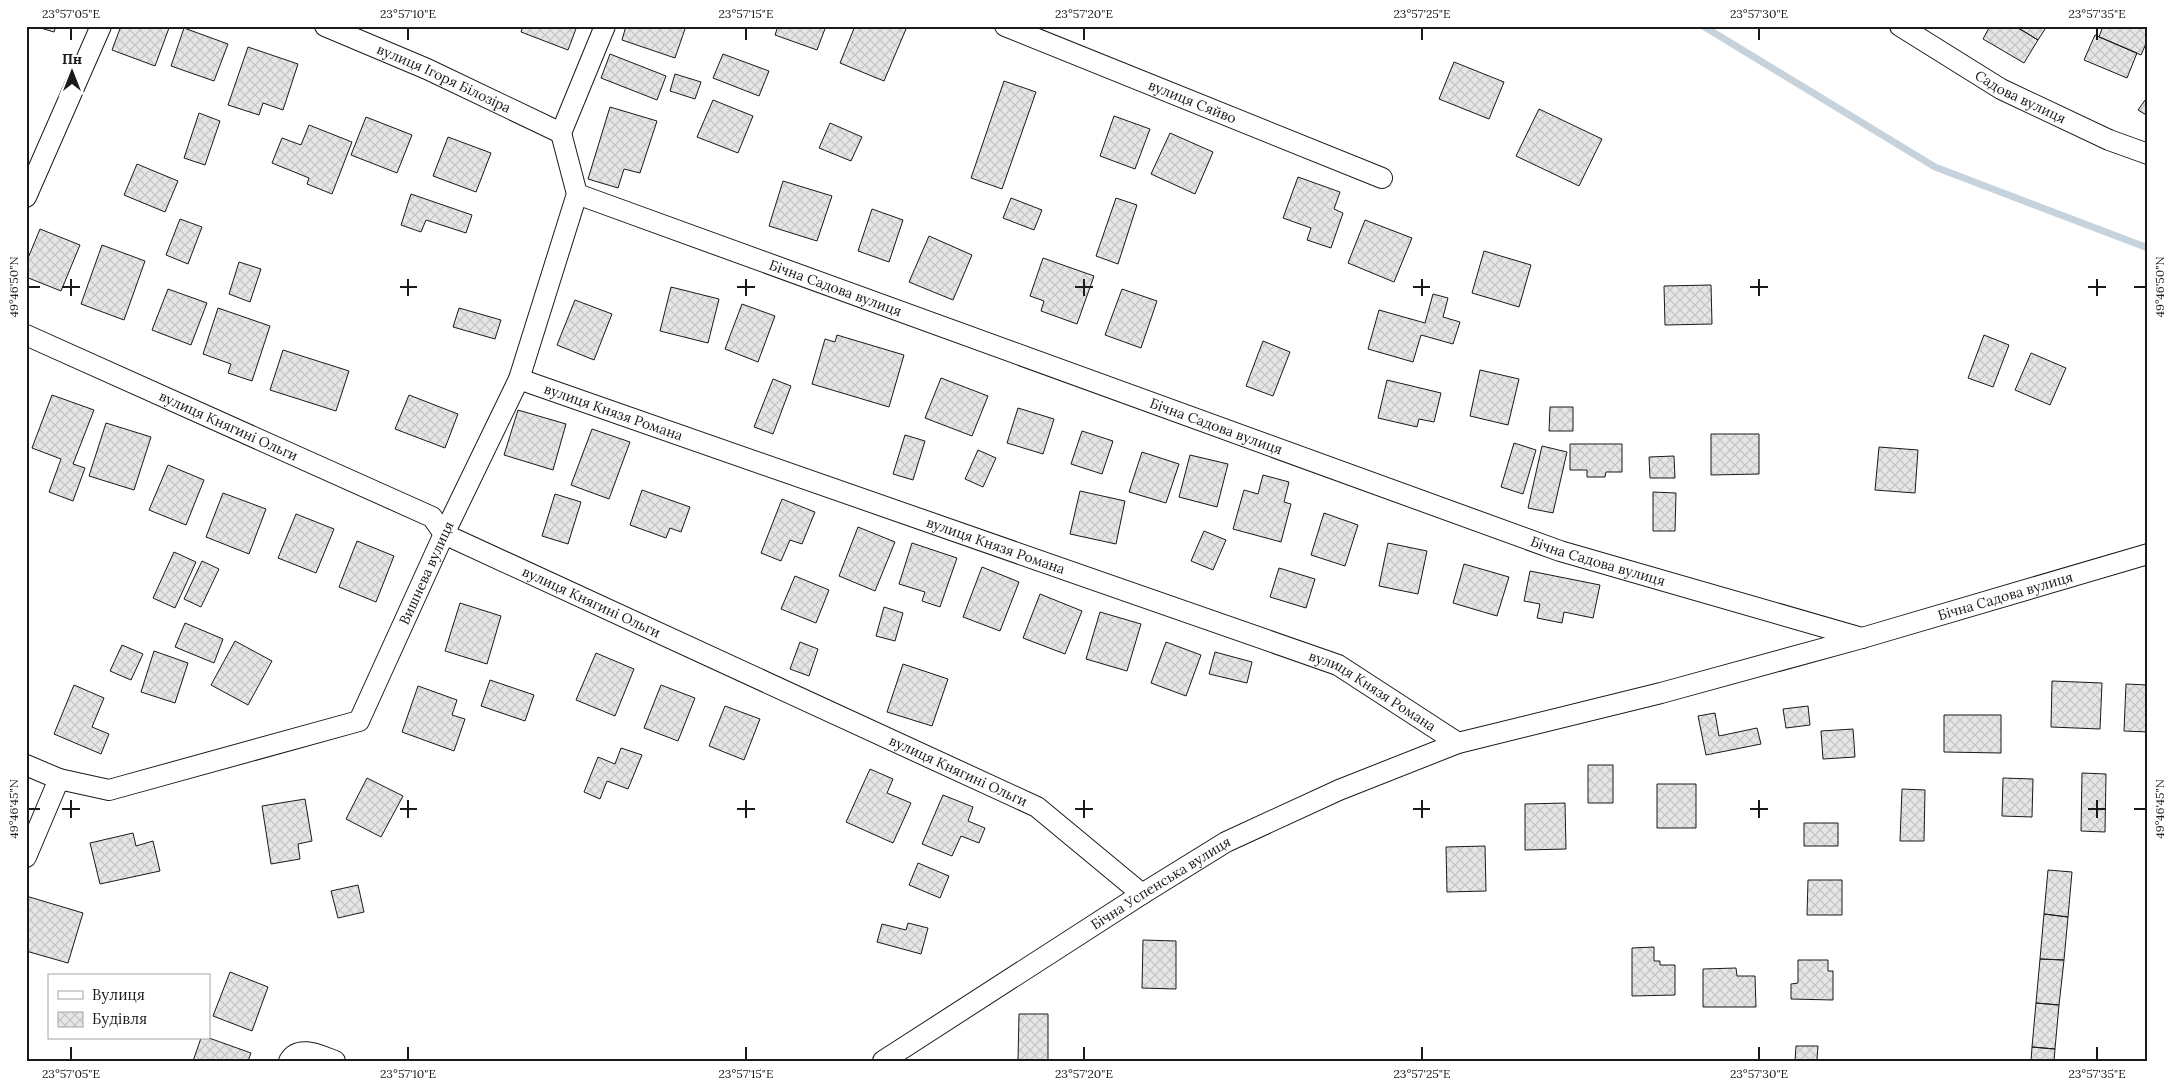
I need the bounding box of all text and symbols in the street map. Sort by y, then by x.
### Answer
text: 23°57'05"E [42,6,100,21]
text: 23°57'10"E [380,6,436,21]
text: 23°57'15"E [719,6,773,21]
text: 23°57'20"E [1055,6,1113,21]
text: 23°57'25"E [1394,6,1450,21]
text: 23°57'30"E [1730,6,1788,21]
text: 23°57'35"E [2068,6,2126,21]
street label: вулиця Ігоря Білозіра [374,40,514,117]
north arrow [48,48,98,98]
text: Пн [62,50,82,68]
street label: Садова вулиця [1972,66,2069,127]
street label: вулиця Сяйво [1146,76,1239,127]
text: 49°46'50"N [6,256,21,318]
street label: Бічна Садова вулиця [767,256,904,320]
text: 49°46'50"N [2152,256,2167,318]
street label: вулиця Князя Романа [542,379,685,444]
street label: вулиця Княгині Ольги [156,387,301,465]
street label: Бічна Садова вулиця [1147,394,1285,458]
street label: вулиця Князя Романа [924,513,1067,578]
street label: Вишнева вулиця [395,518,458,628]
street label: Бічна Садова вулиця [1528,532,1667,590]
street label: вулиця Княгині Ольги [519,562,664,642]
street label: Бічна Садова вулиця [1936,568,2075,624]
street label: вулиця Князя Романа [1306,647,1440,735]
street label: вулиця Княгині Ольги [886,731,1031,810]
text: 49°46'45"N [6,779,21,839]
text: 49°46'45"N [2152,779,2167,839]
street label: Бічна Успенська вулиця [1087,832,1233,934]
legend [48,974,210,1040]
text: Вулиця [92,985,145,1004]
text: Будівля [92,1009,147,1028]
text: 23°57'05"E [42,1066,100,1081]
text: 23°57'10"E [380,1066,436,1081]
text: 23°57'15"E [719,1066,773,1081]
text: 23°57'20"E [1055,1066,1113,1081]
text: 23°57'25"E [1394,1066,1450,1081]
text: 23°57'30"E [1730,1066,1788,1081]
text: 23°57'35"E [2068,1066,2126,1081]

